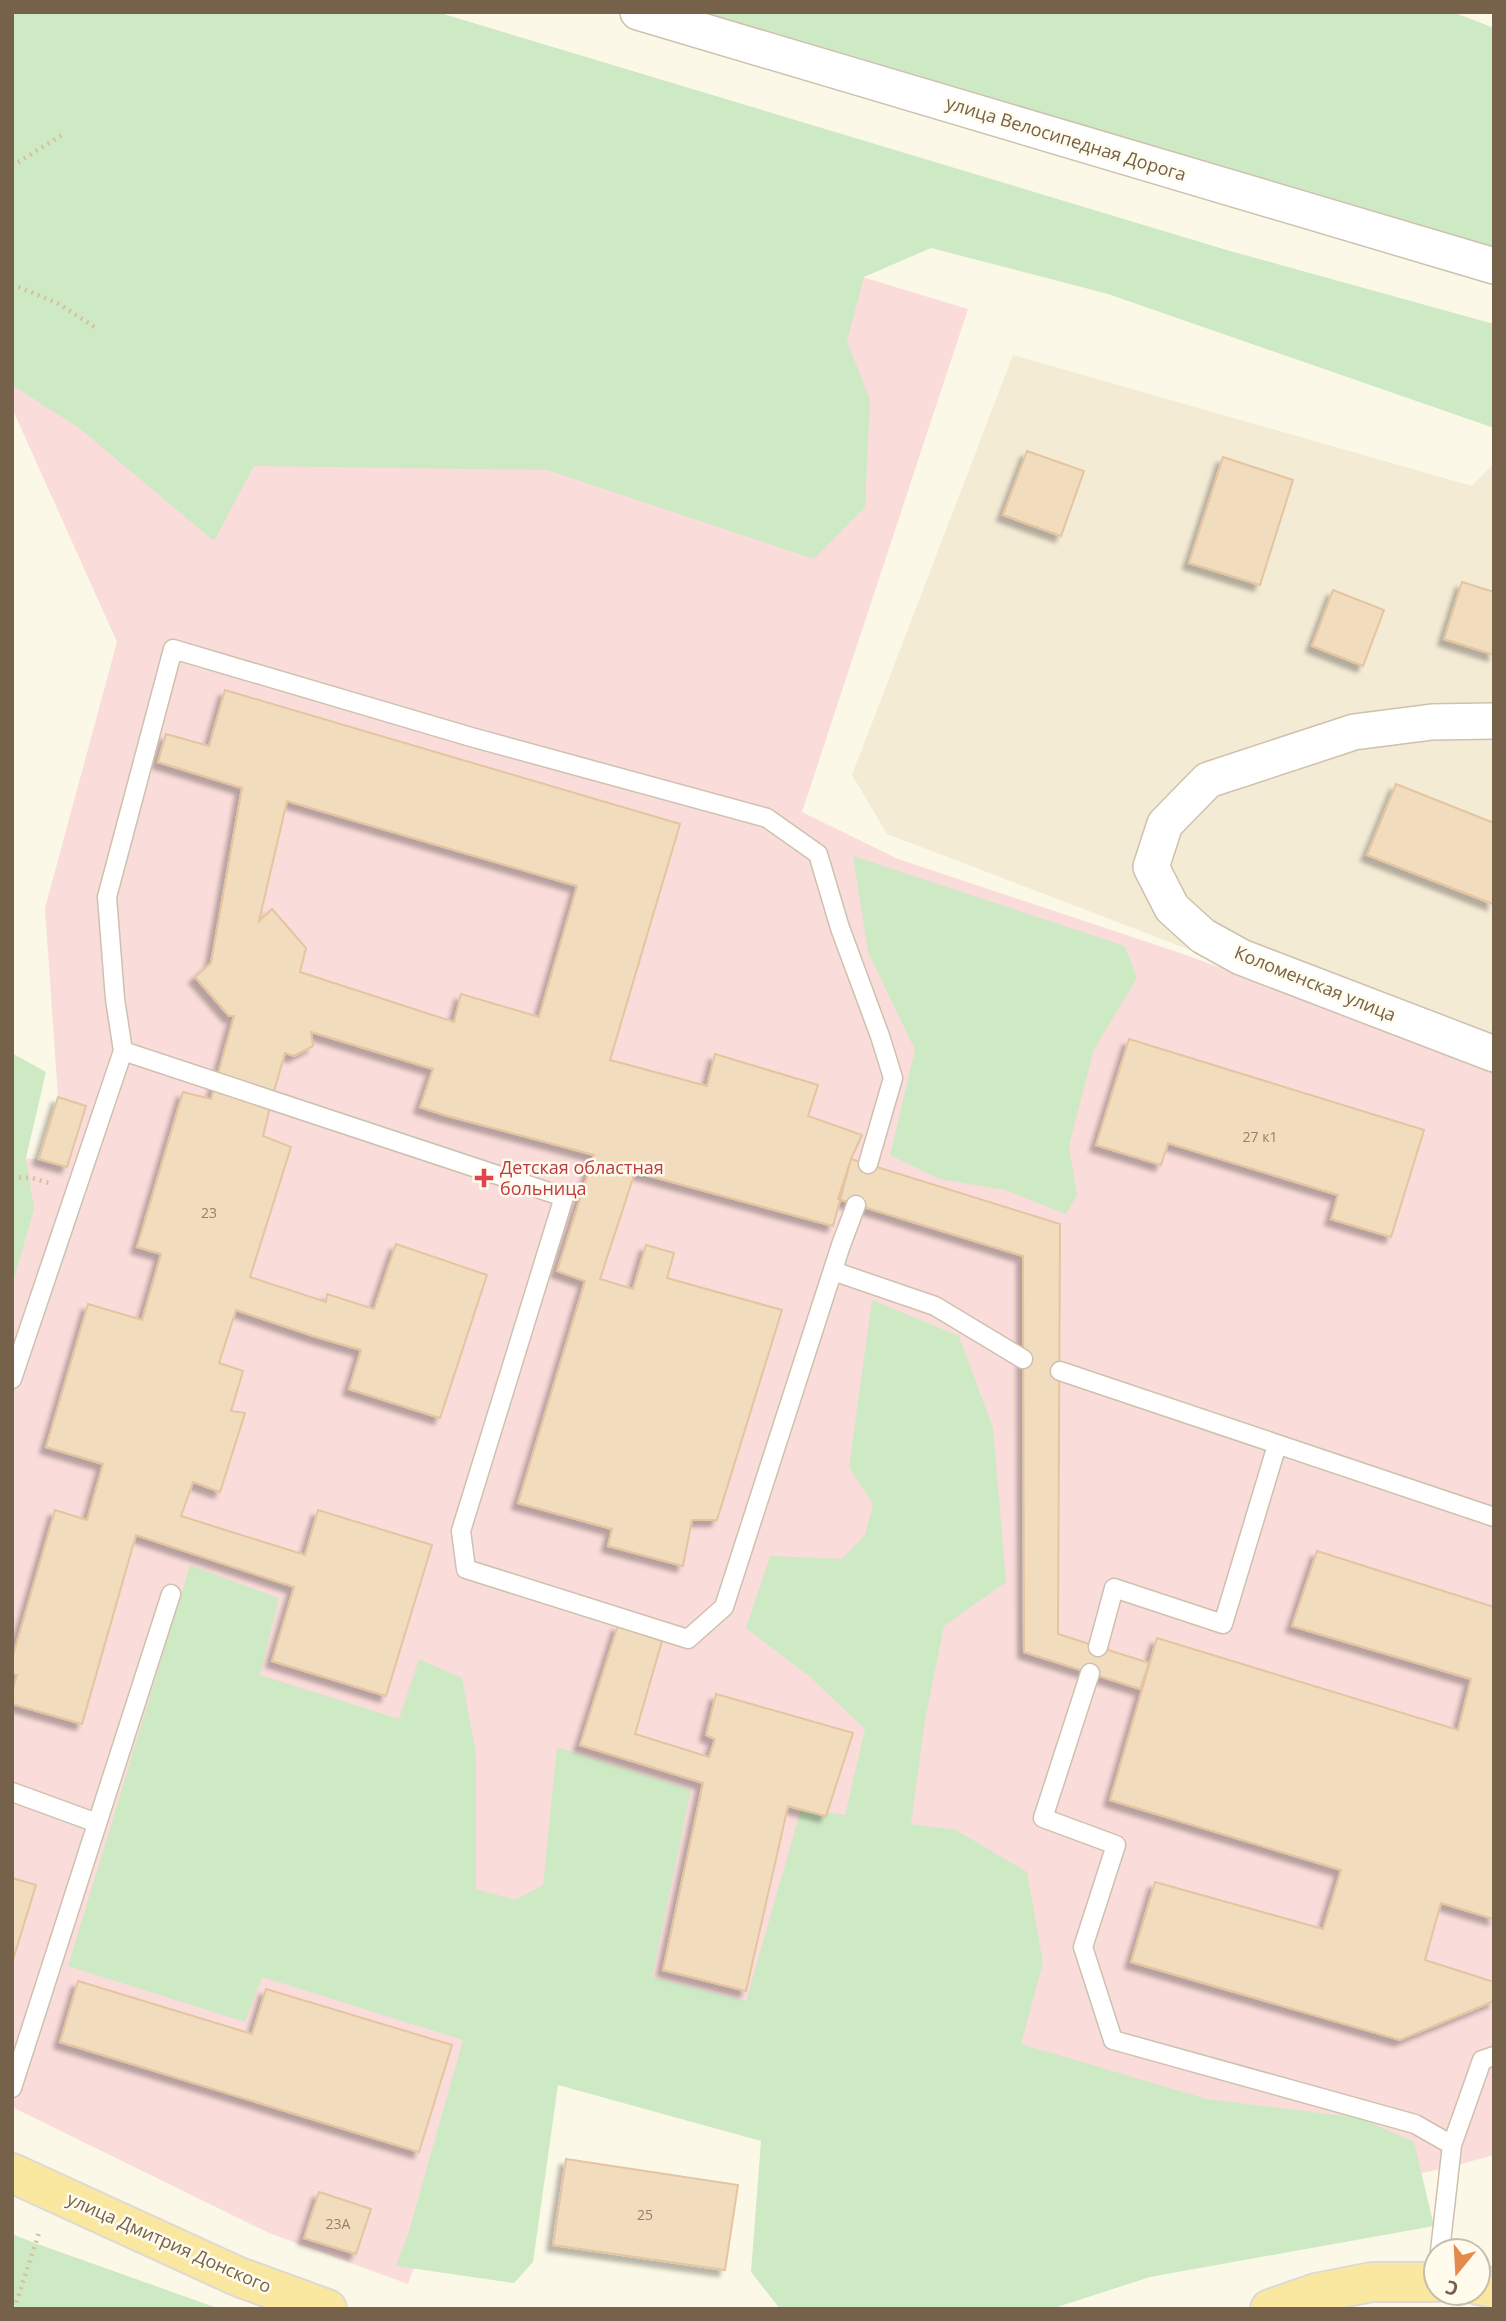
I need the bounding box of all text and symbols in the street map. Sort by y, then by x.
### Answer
street label: улица Велосипедная Дорога [943,90,1189,186]
street label: Коломенская улица [1231,940,1400,1026]
house number: 27 к1 [1243,1127,1277,1146]
place label: Детская областная больница [500,1155,664,1200]
marker: Детская областная больница [474,1168,494,1188]
house number: 23 [201,1203,217,1222]
street label: улица Дмитрия Донского [64,2186,275,2298]
house number: 25 [637,2205,653,2224]
house number: 23А [326,2214,351,2233]
north arrow [1422,2237,1492,2307]
text: С [1442,2274,1462,2302]

